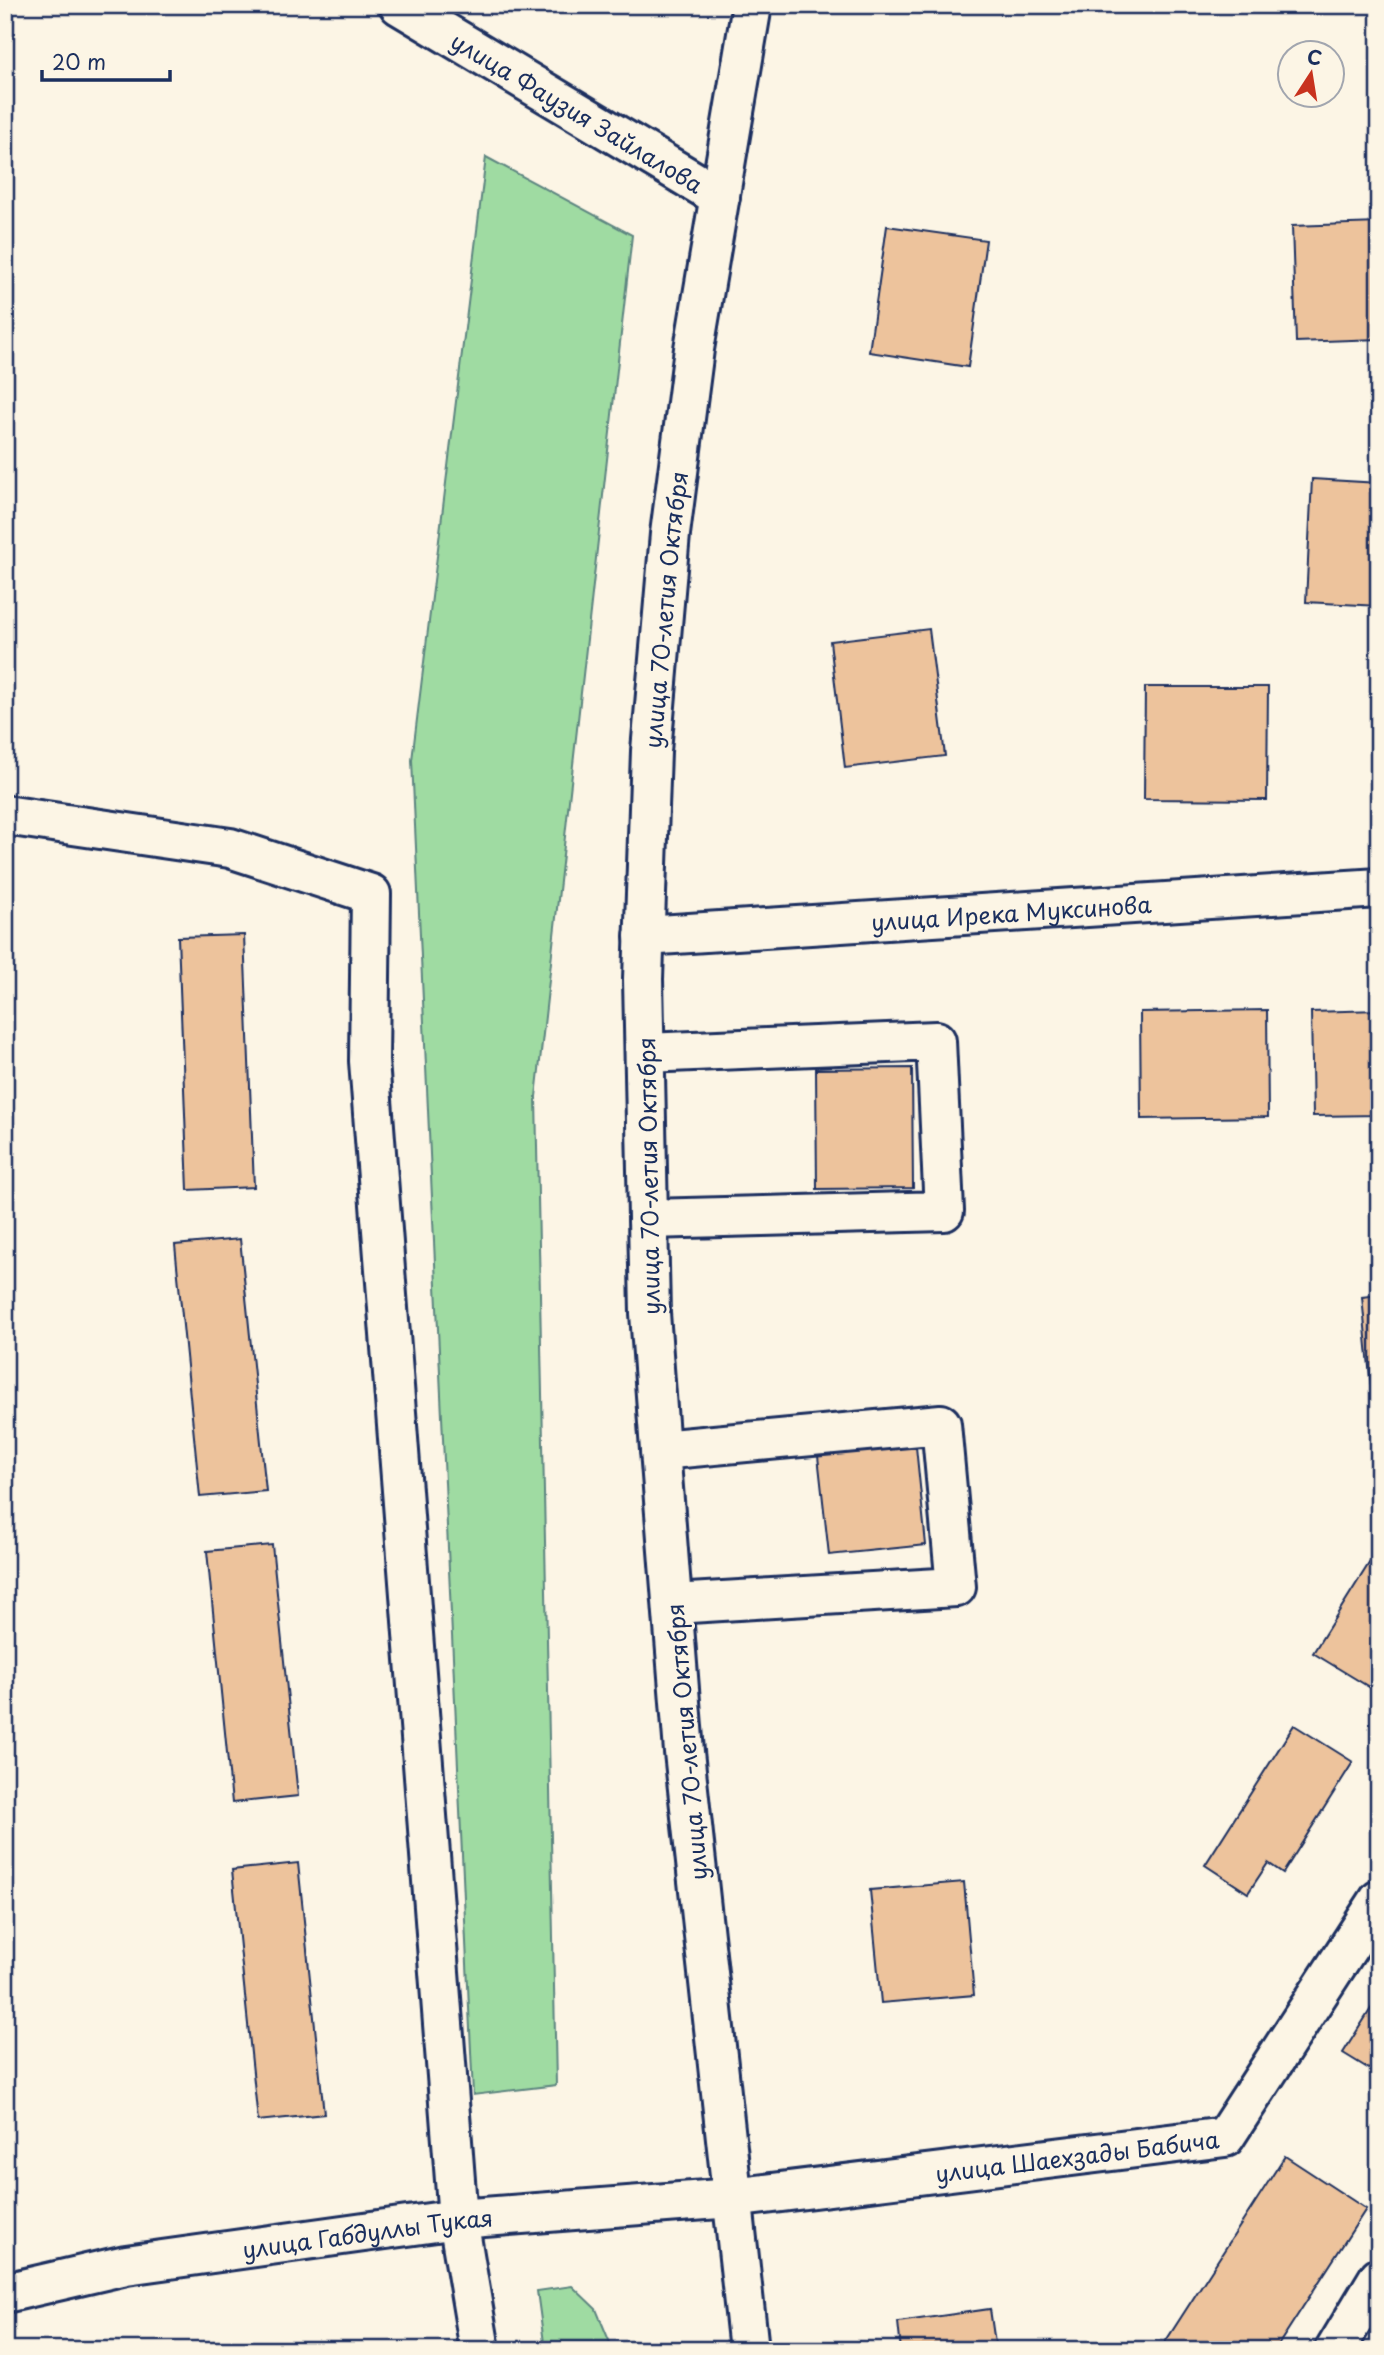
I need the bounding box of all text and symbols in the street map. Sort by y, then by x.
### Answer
street label: улица Фаузия Зайлалова [445,23,711,201]
scale bar [42,38,170,82]
north arrow [1276,38,1346,108]
text: С [1305,41,1325,72]
text: 20 m [52,45,106,77]
street label: улица 70-летия Октября [634,469,695,750]
street label: улица Ирека Муксинова [870,885,1153,939]
street label: улица 70-летия Октября [628,1037,668,1315]
street label: улица 70-летия Октября [656,1602,716,1882]
street label: улица Шаехзады Бабича [933,2120,1222,2190]
street label: улица Габдуллы Тукая [240,2199,494,2266]

